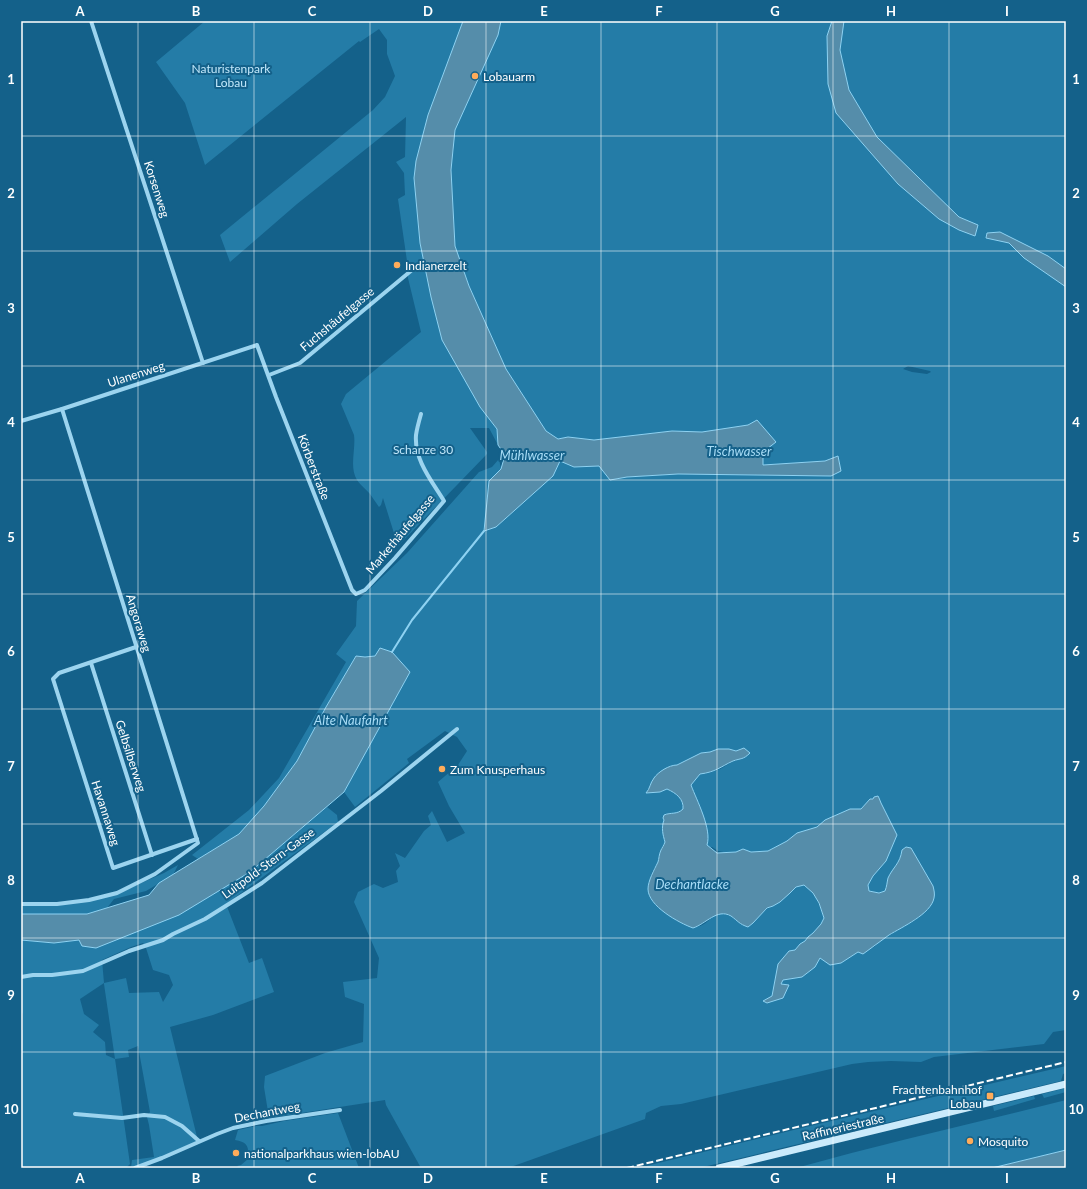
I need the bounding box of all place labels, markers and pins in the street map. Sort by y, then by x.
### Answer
place label: Lobauarm [483,69,535,84]
marker: Lobauarm [470,71,480,81]
place label: Indianerzelt [405,258,467,273]
marker: Indianerzelt [392,260,402,270]
place label: Zum Knusperhaus [450,762,545,777]
marker: Zum Knusperhaus [437,764,447,774]
place label: Frachtenbahnhof Lobau [892,1082,983,1111]
marker: Frachtenbahnhof Lobau [985,1091,995,1101]
place label: Mosquito [978,1134,1029,1149]
marker: Mosquito [965,1136,975,1146]
place label: nationalparkhaus wien-lobAU [244,1146,400,1161]
marker: nationalparkhaus wien-lobAU [231,1148,241,1158]

